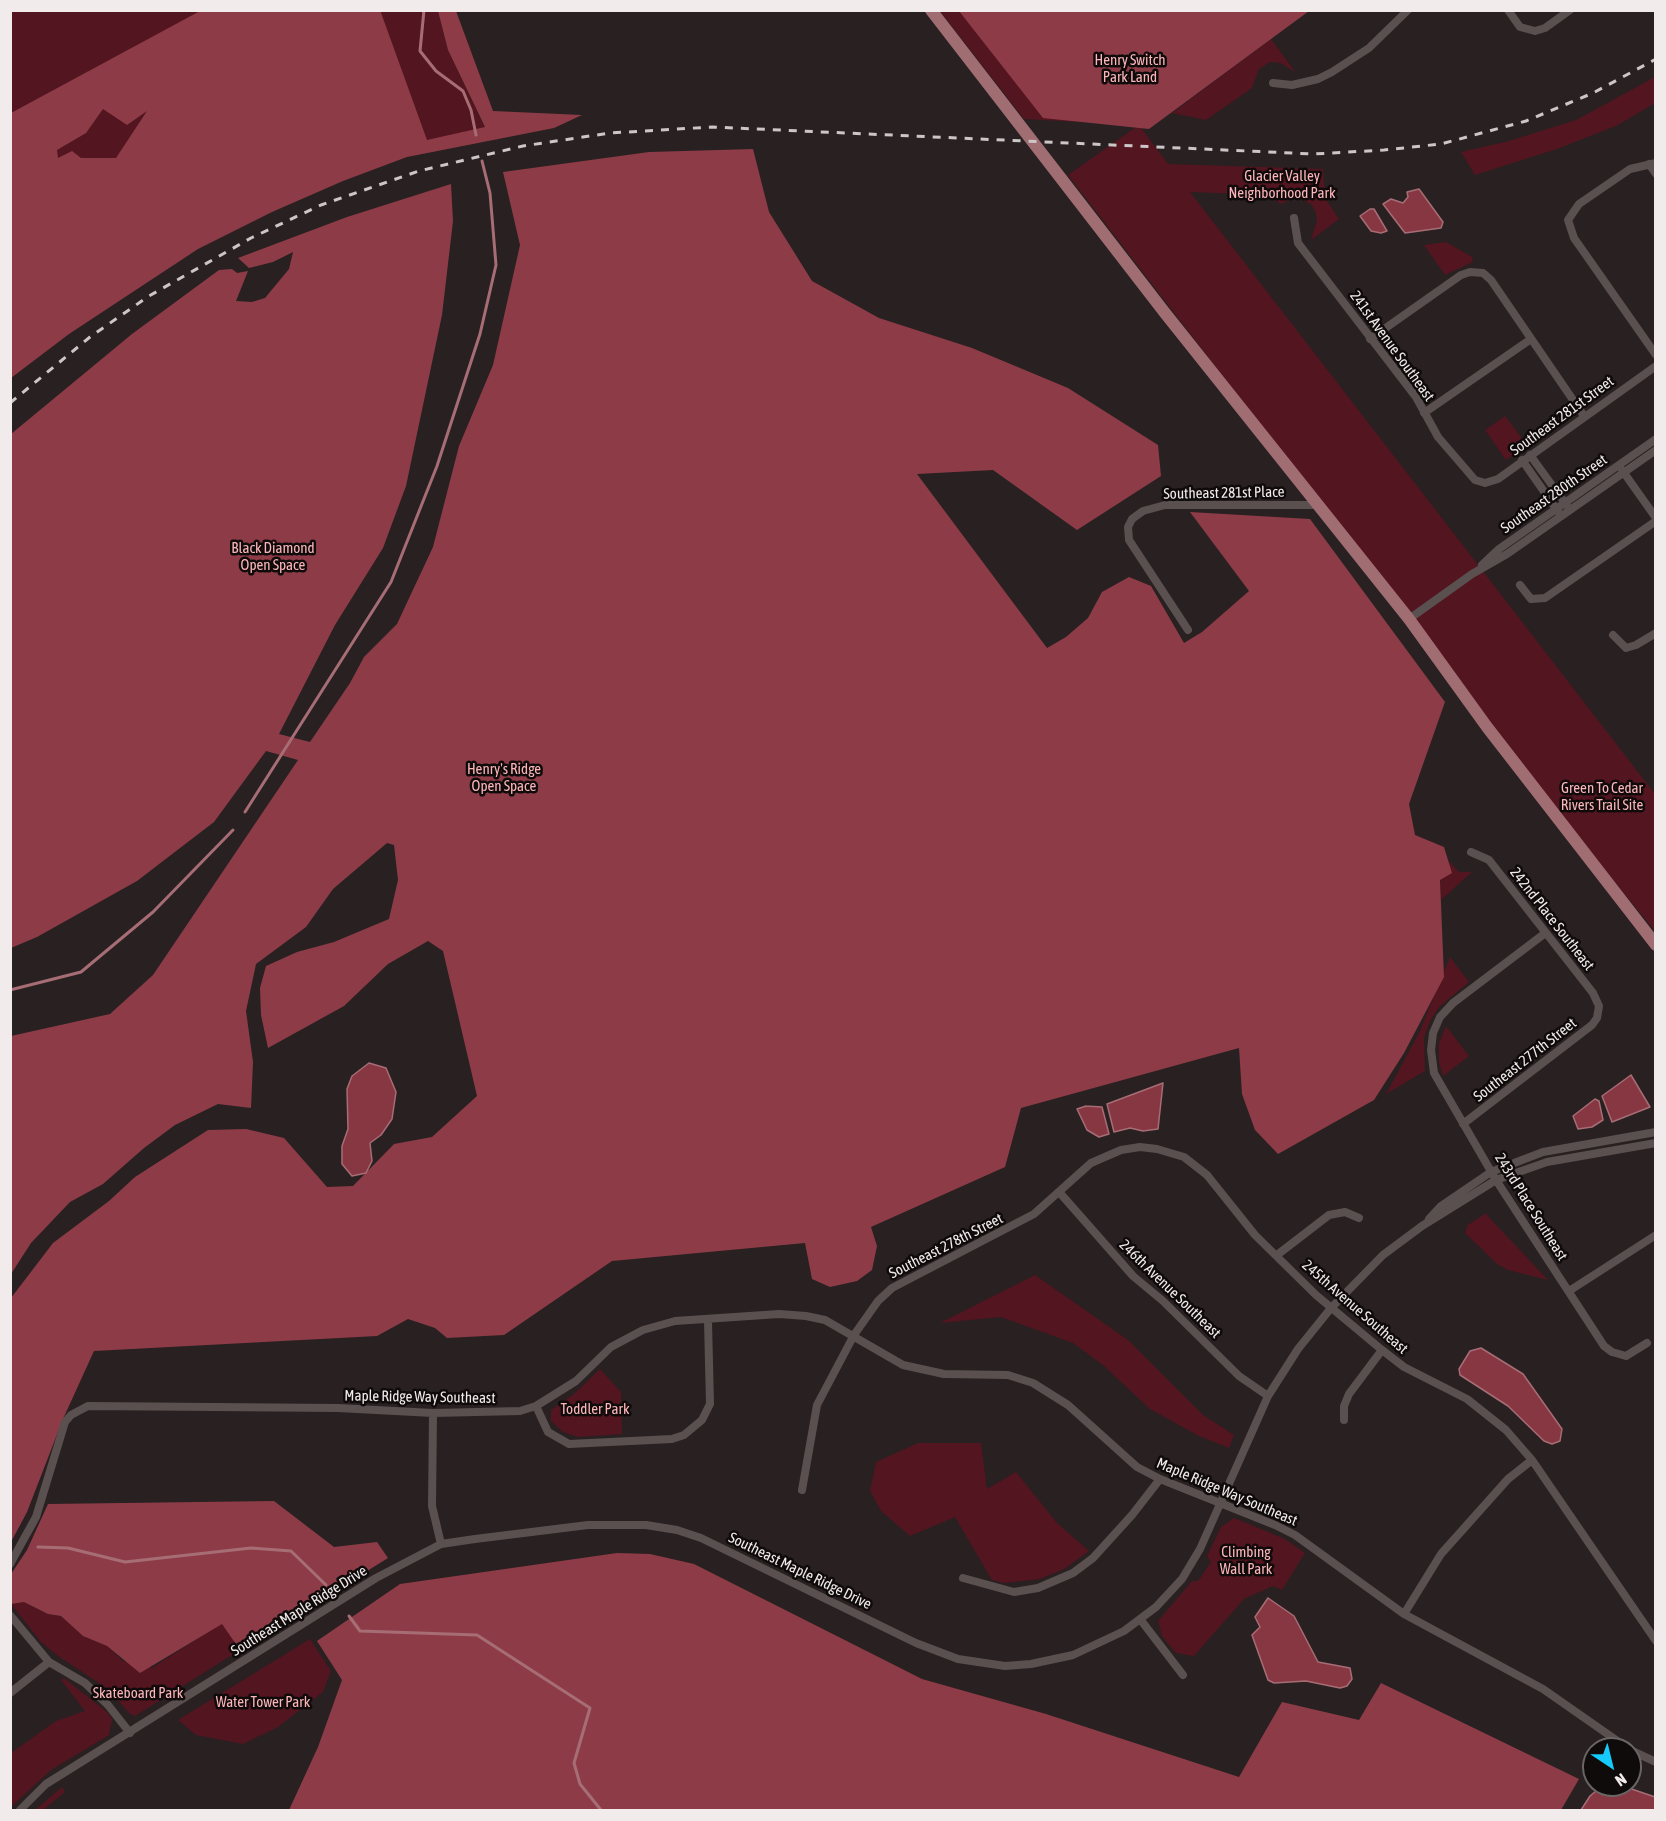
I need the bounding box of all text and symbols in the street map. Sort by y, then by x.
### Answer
park label: Henry Switch Park Land [1094,51,1166,86]
park label: Glacier Valley Neighborhood Park [1228,167,1336,202]
street label: 241st Avenue Southeast [1346,287,1438,405]
street label: Southeast 281st Street [1507,372,1617,460]
street label: Southeast 280th Street [1497,451,1611,537]
street label: Southeast 281st Place [1163,483,1285,503]
park label: Black Diamond Open Space [231,539,315,574]
park label: Henry's Ridge Open Space [467,760,541,795]
park label: Green To Cedar Rivers Trail Site [1561,779,1643,814]
street label: 242nd Place Southeast [1506,864,1598,974]
street label: Southeast 277th Street [1470,1014,1580,1106]
street label: 243rd Place Southeast [1491,1150,1571,1264]
street label: Southeast 278th Street [886,1210,1006,1282]
street label: 246th Avenue Southeast [1116,1236,1224,1342]
street label: 245th Avenue Southeast [1299,1256,1411,1358]
street label: Maple Ridge Way Southeast [344,1387,496,1407]
park label: Toddler Park [560,1400,630,1418]
street label: Maple Ridge Way Southeast [1154,1454,1300,1530]
street label: Southeast Maple Ridge Drive [726,1529,874,1613]
park label: Climbing Wall Park [1220,1543,1272,1578]
street label: Southeast Maple Ridge Drive [228,1562,370,1660]
park label: Skateboard Park [93,1684,183,1702]
park label: Water Tower Park [216,1693,310,1711]
north arrow [1582,1737,1642,1797]
text: N [1612,1770,1630,1790]

